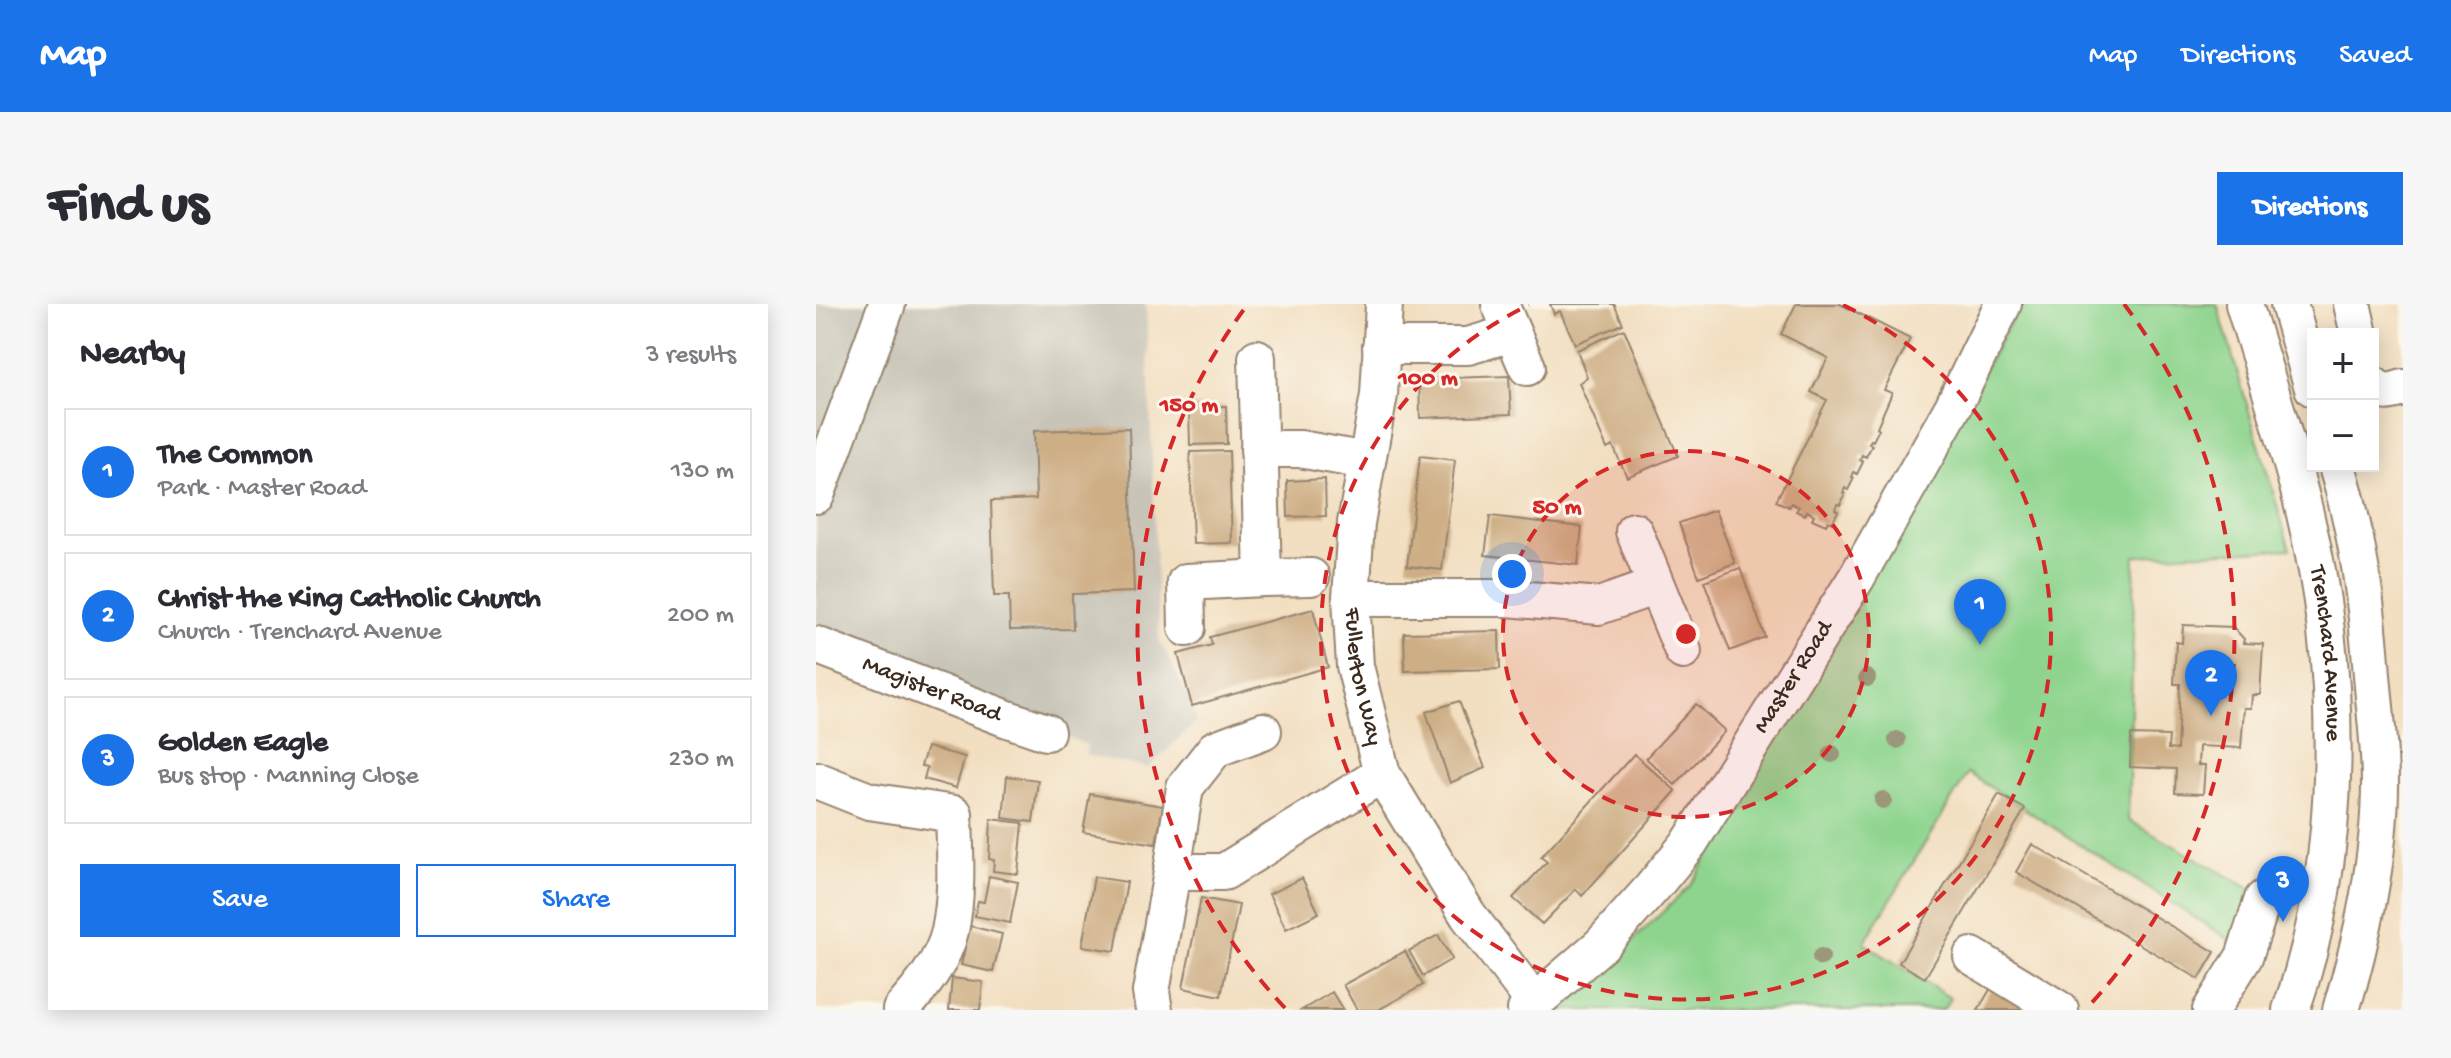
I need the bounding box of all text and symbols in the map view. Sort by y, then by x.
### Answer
text: Map [40,34,106,78]
text: Map [2089,40,2137,73]
text: Directions [2181,40,2295,73]
text: Saved [2339,40,2411,73]
button: Directions [2217,172,2403,245]
text: Find us [48,175,208,241]
map controls [2307,328,2379,472]
button: + [2307,328,2379,400]
text: Nearby [80,336,185,376]
text: 3 results [646,341,736,372]
text: 100 m [1397,365,1458,394]
text: 150 m [1159,392,1218,421]
button: − [2307,400,2379,472]
text: The Common [158,439,313,474]
text: 1 [103,457,113,488]
text: 130 m [671,457,734,488]
text: Park · Master Road [158,474,366,505]
text: 50 m [1533,494,1581,523]
your location [1492,554,1532,594]
street label: Trenchard Avenue [2301,561,2347,742]
pin: 1 [1954,579,2006,645]
text: Christ the King Catholic Church [158,583,541,618]
text: 2 [102,601,114,632]
text: 200 m [667,601,734,632]
street label: Fullerton Way [1337,606,1389,749]
street label: Master Road [1747,614,1841,739]
text: Church · Trenchard Avenue [158,618,442,649]
centre of rings [1672,620,1700,648]
street label: Magister Road [858,650,1007,730]
pin: 2 [2185,650,2237,716]
text: Golden Eagle [158,727,328,762]
text: 3 [101,745,115,776]
text: 230 m [668,745,734,776]
text: Bus stop · Manning Close [158,762,419,793]
pin: 3 [2257,856,2309,922]
button: Save [80,864,400,937]
button: Share [416,864,736,937]

